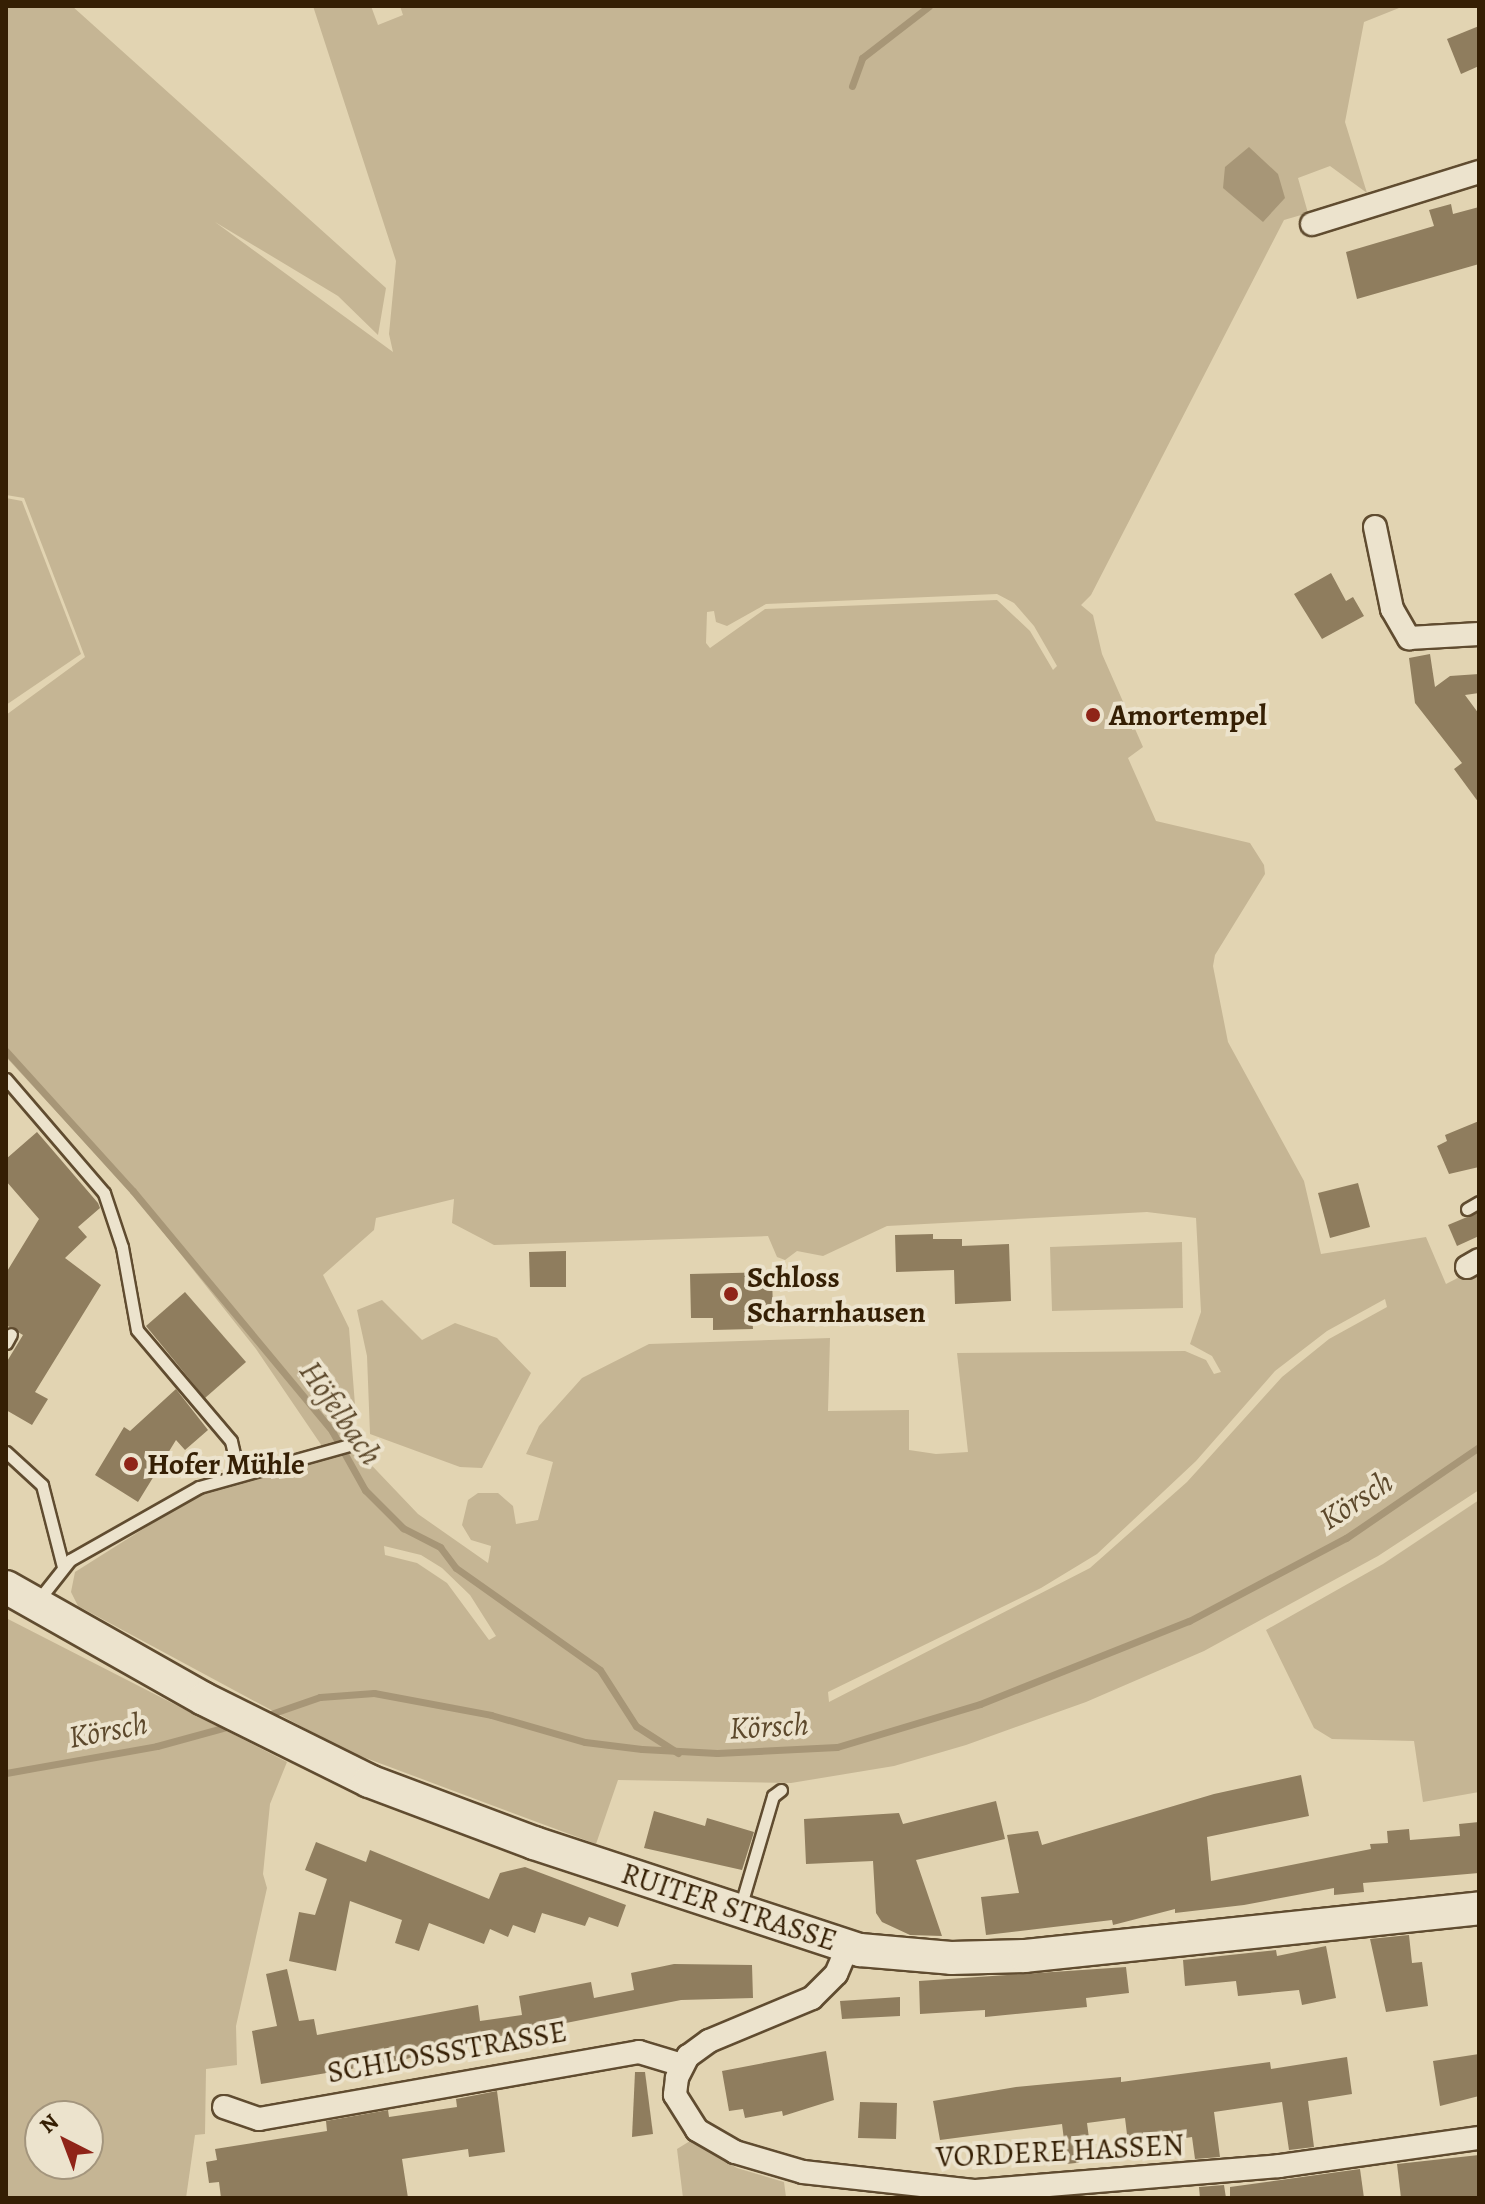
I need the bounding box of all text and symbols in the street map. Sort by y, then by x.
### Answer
place label: Amortempel [1109,697,1267,733]
marker: Amortempel [1084,706,1102,724]
place label: Schloss Scharnhausen [747,1259,926,1330]
marker: Schloss Scharnhausen [722,1285,740,1303]
water label: Höfelbach [291,1353,391,1473]
place label: Hofer Mühle [147,1446,305,1482]
marker: Hofer Mühle [122,1455,140,1473]
water label: Körsch [1312,1462,1400,1538]
water label: Körsch [65,1704,151,1756]
water label: Körsch [728,1705,810,1747]
street label: RUITER STRASSE [617,1855,841,1959]
street label: SCHLOSSSTRASSE [324,2013,570,2091]
north arrow [24,2100,104,2180]
text: N [33,2107,65,2140]
street label: VORDERE HASSEN [935,2127,1185,2175]

